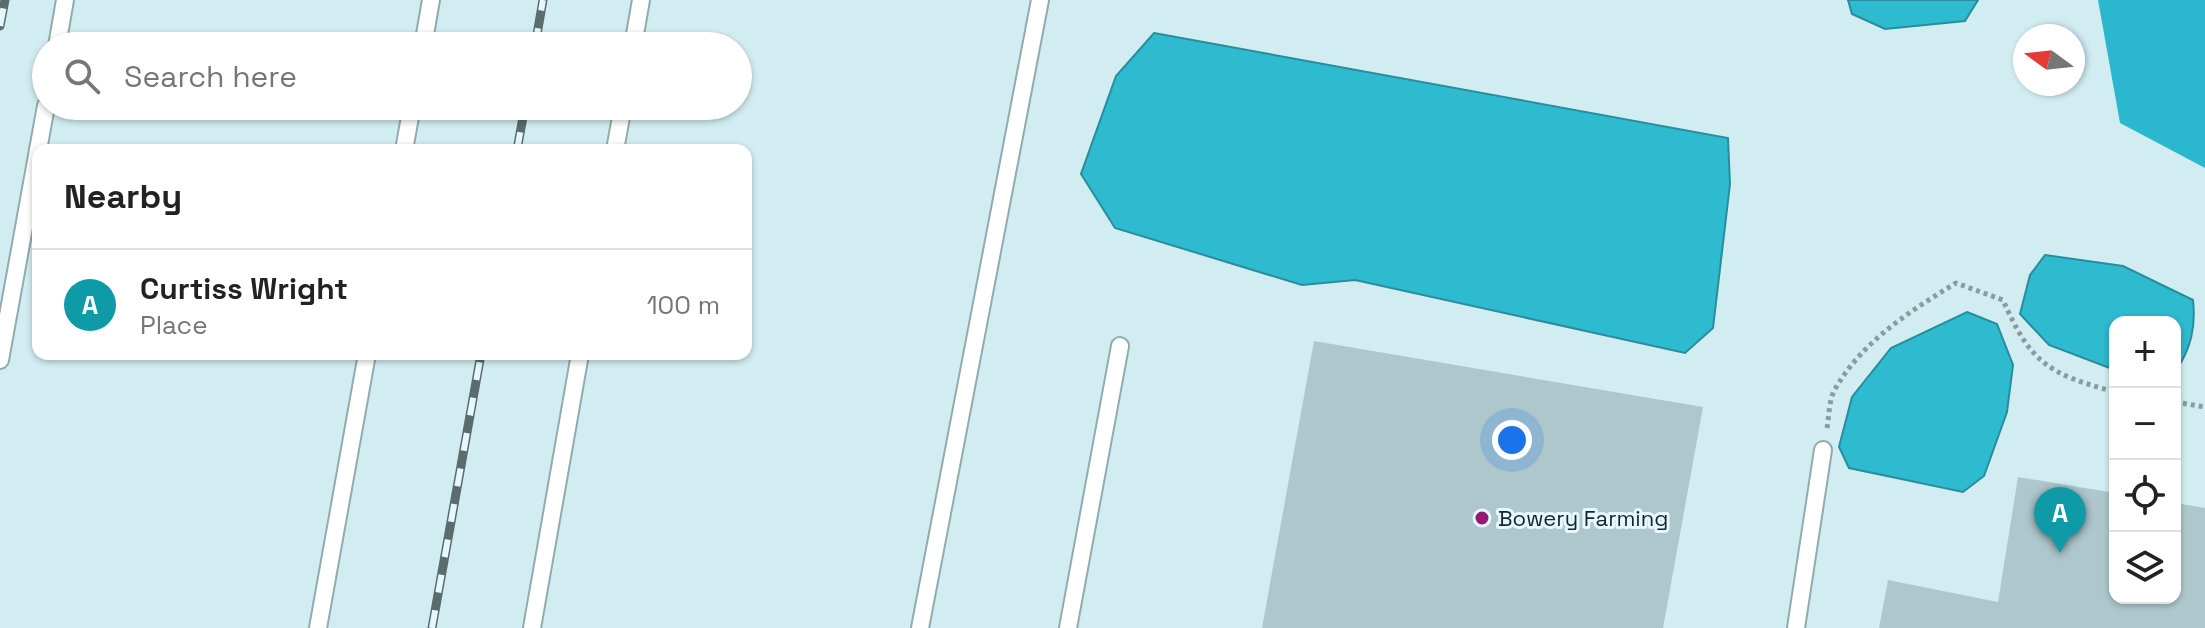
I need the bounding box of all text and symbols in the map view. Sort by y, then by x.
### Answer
north arrow [2013,24,2085,96]
search box [32,32,752,120]
icon: search [60,54,104,98]
text: Search here [124,57,297,96]
text: Nearby [64,175,182,218]
text: Curtiss Wright [140,269,348,308]
text: A [82,288,98,322]
text: 100 m [647,288,720,322]
text: Place [140,308,208,342]
map controls [2109,316,2181,604]
button: + [2109,316,2181,388]
button: − [2109,388,2181,460]
your location [1492,420,1532,460]
button: locate [2109,460,2181,532]
pin: A [2034,487,2086,553]
place label: Bowery Farming [1498,504,1668,532]
marker: Bowery Farming [1473,509,1491,527]
button: layers [2109,532,2181,604]

